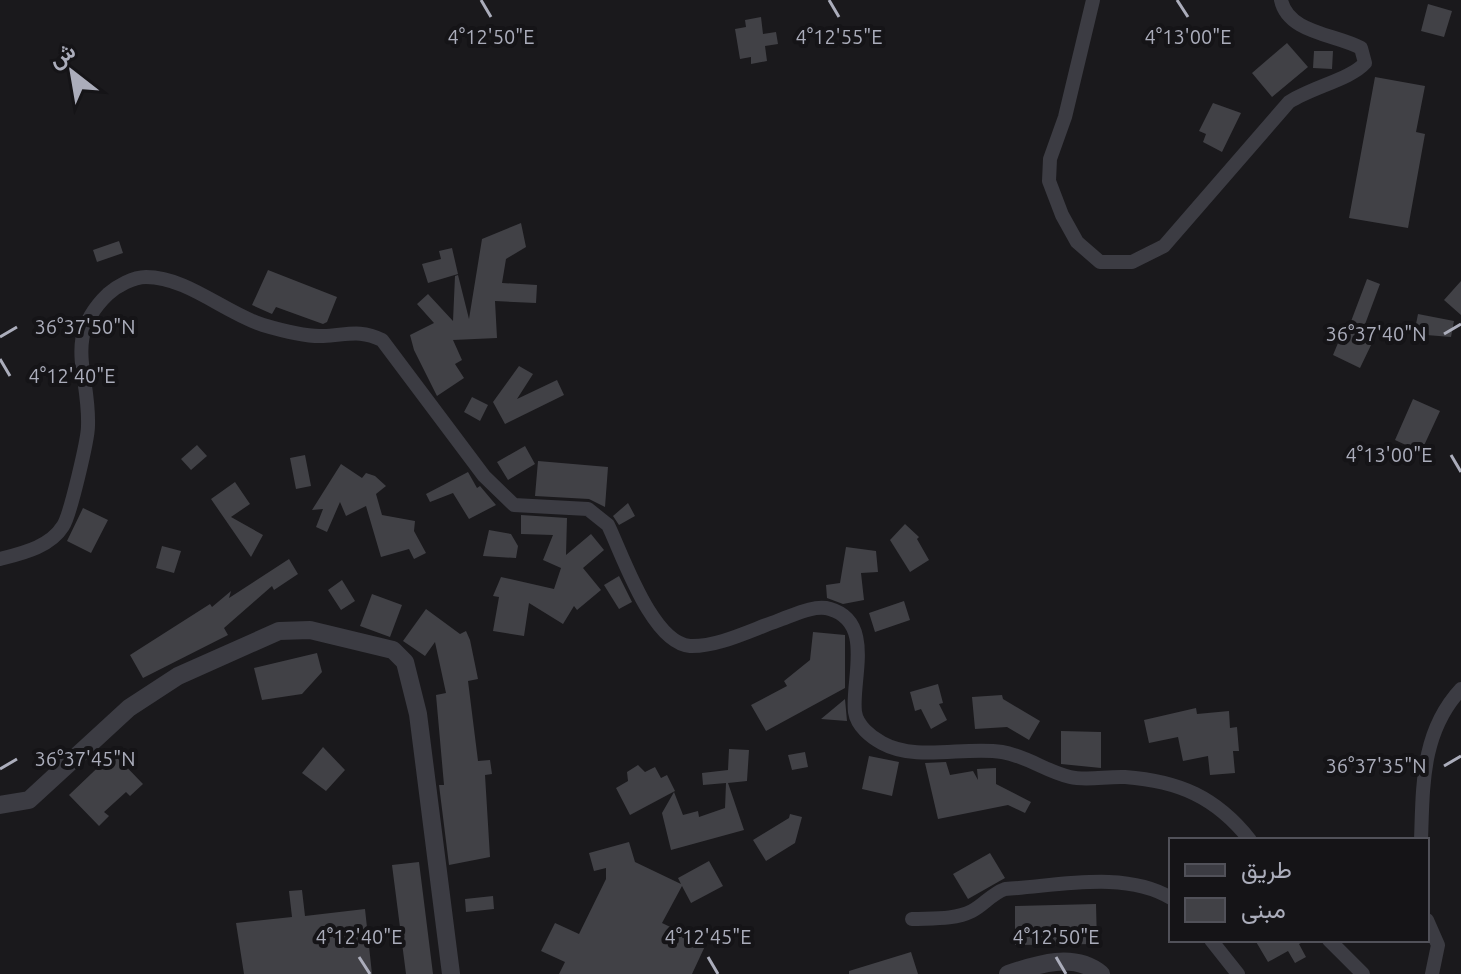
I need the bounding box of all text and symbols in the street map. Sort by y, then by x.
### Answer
text: 4°12'50"E [448,25,534,48]
text: 4°12'55"E [796,25,882,48]
text: 4°13'00"E [1145,25,1231,48]
north arrow [32,32,112,112]
text: ش [44,37,80,74]
text: 36°37'50"N [34,315,136,338]
text: 36°37'40"N [1325,322,1427,345]
text: 4°12'40"E [29,364,115,387]
text: 4°13'00"E [1346,443,1432,466]
text: 36°37'45"N [34,747,136,770]
text: 36°37'35"N [1325,754,1427,777]
legend [1169,838,1429,942]
text: طريق [1241,856,1292,885]
text: مبنى [1241,896,1286,924]
text: 4°12'40"E [316,925,402,948]
text: 4°12'45"E [665,925,751,948]
text: 4°12'50"E [1013,925,1099,948]

